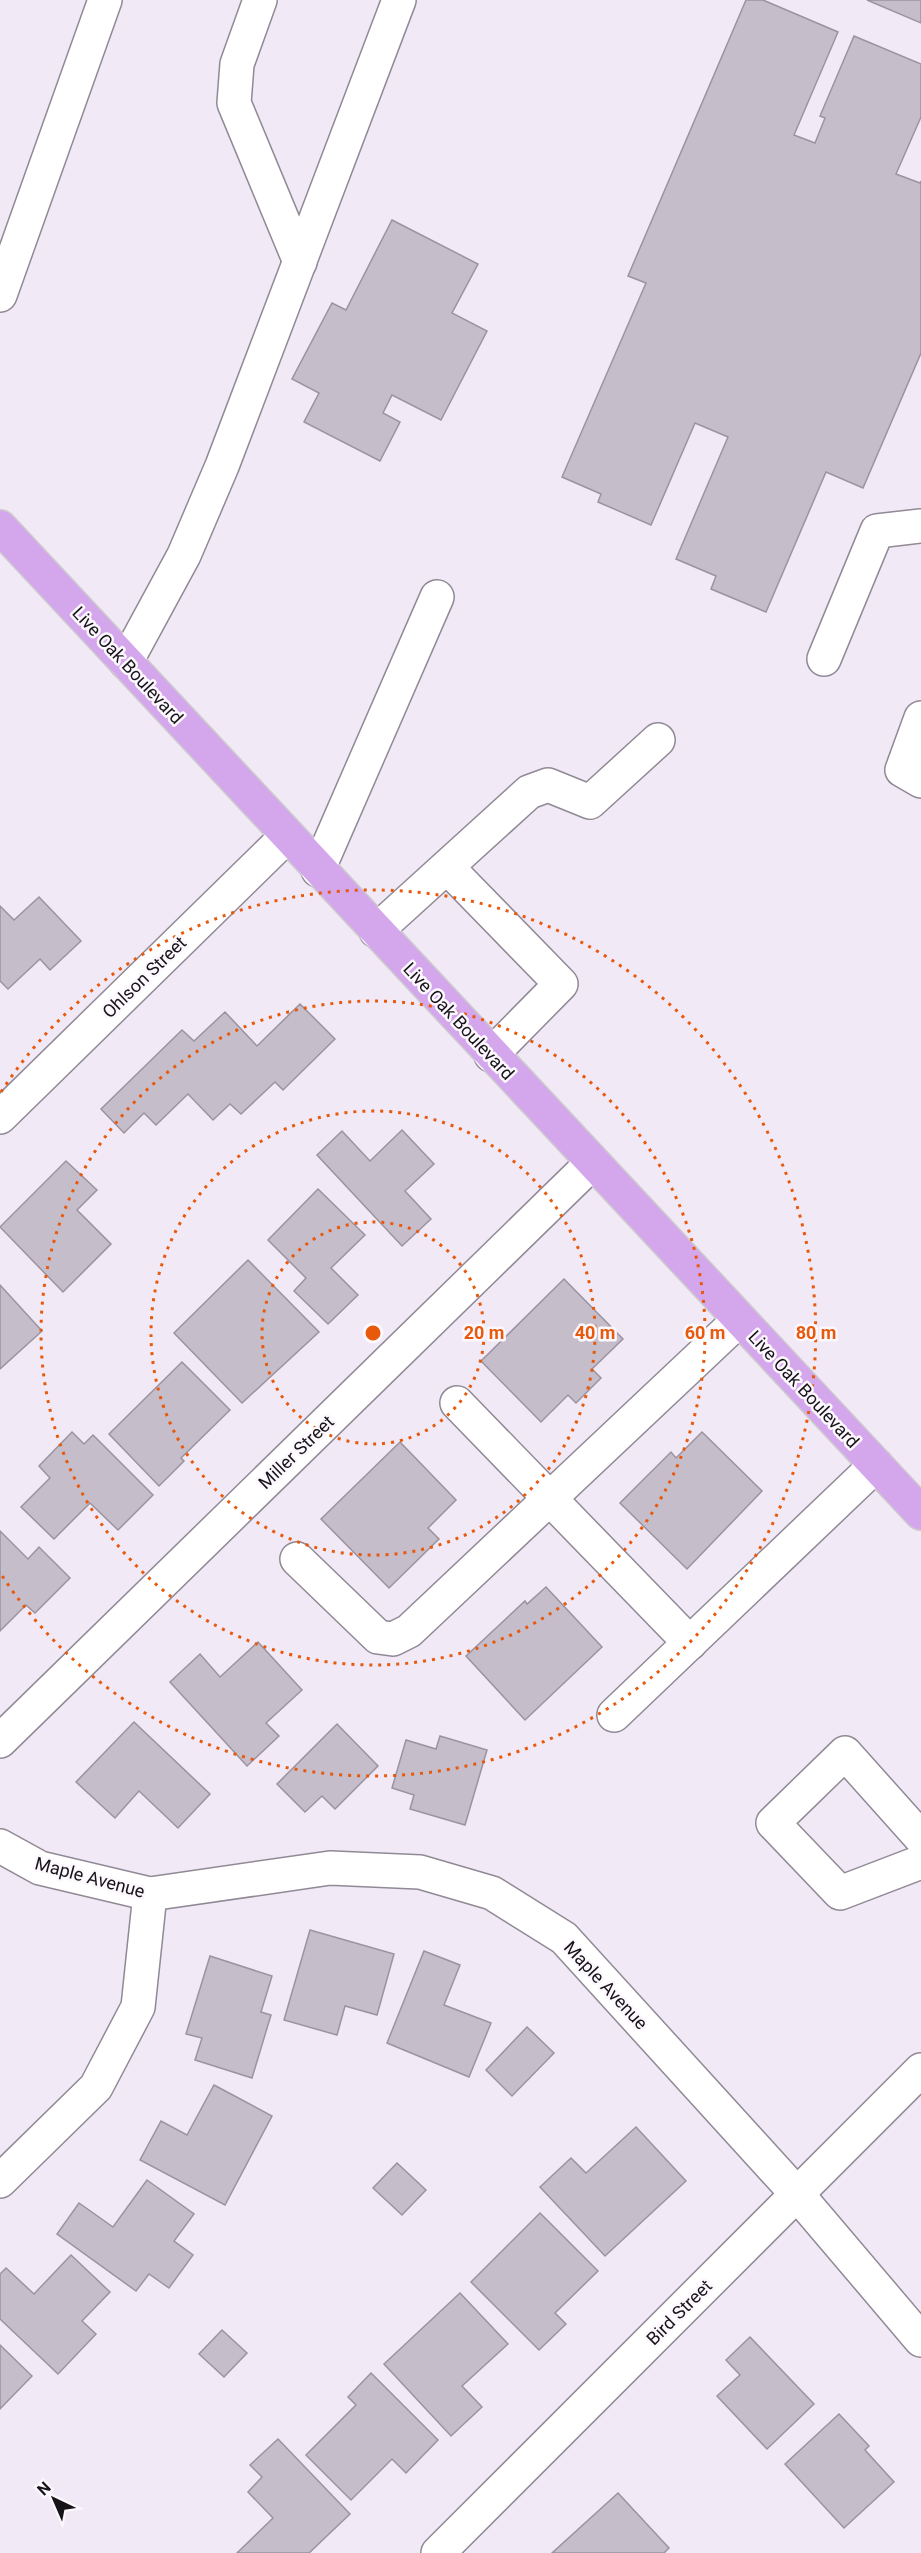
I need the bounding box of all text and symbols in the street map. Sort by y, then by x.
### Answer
street label: Live Oak Boulevard [68,602,188,728]
street label: Ohlson Street [98,932,190,1022]
street label: Live Oak Boulevard [399,958,519,1084]
text: 20 m [464,1322,504,1343]
text: 40 m [575,1322,615,1343]
text: 60 m [685,1322,725,1343]
text: 80 m [796,1322,836,1343]
centre of rings [363,1323,383,1343]
street label: Live Oak Boulevard [744,1326,864,1452]
street label: Miller Street [254,1411,338,1493]
street label: Maple Avenue [33,1852,147,1902]
street label: Maple Avenue [560,1937,652,2033]
street label: Bird Street [642,2275,716,2349]
north arrow [24,2469,84,2529]
text: N [33,2478,55,2499]

